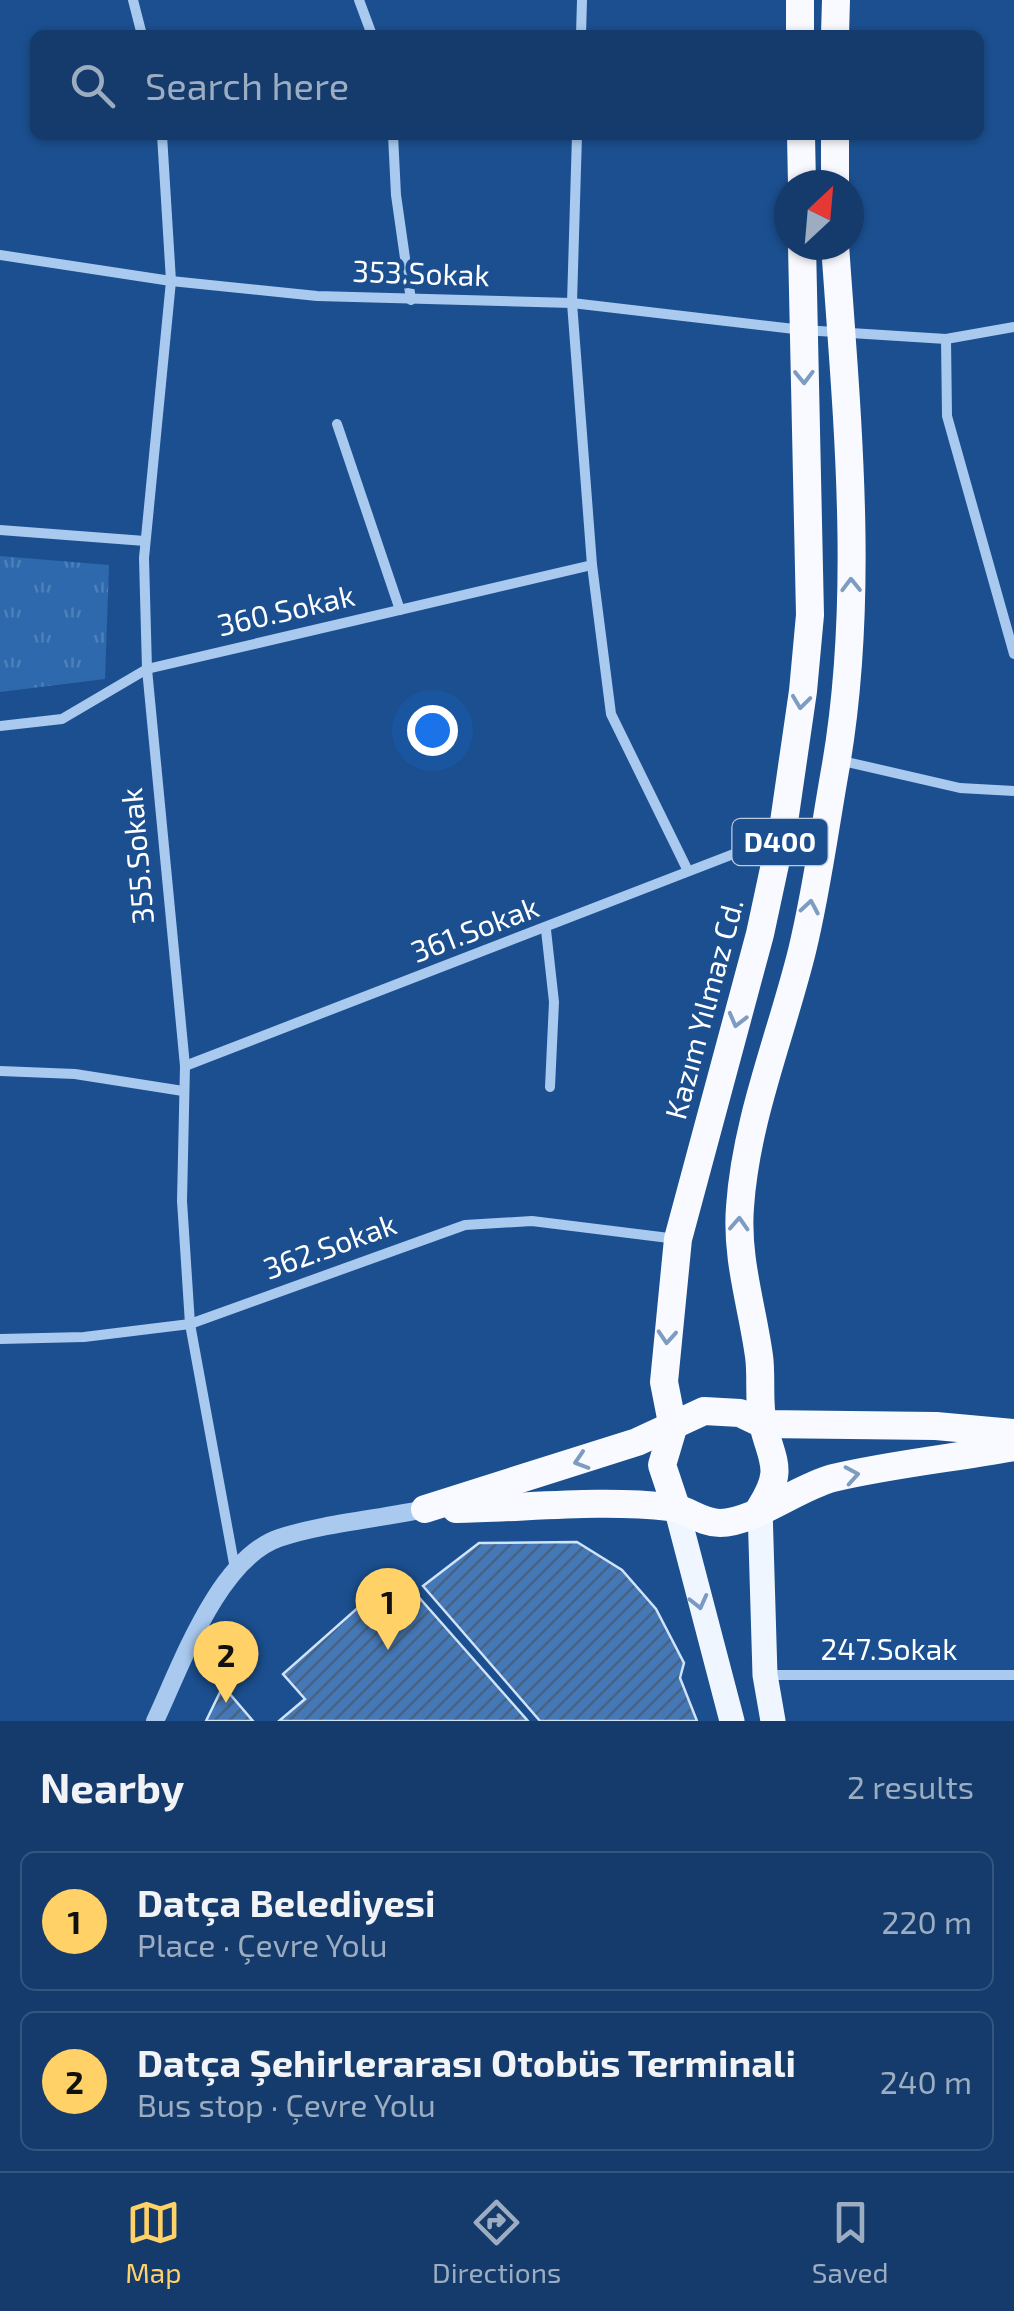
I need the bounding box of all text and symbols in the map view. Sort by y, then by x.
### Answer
search box [30,30,984,140]
icon: search [65,58,120,113]
text: Search here [145,62,349,108]
north arrow [774,170,864,260]
street label: 353.Sokak [352,252,490,292]
one-way arrow [794,370,815,386]
street label: 360.Sokak [213,576,358,642]
one-way arrow [840,577,861,593]
one-way arrow [792,694,813,710]
your location [407,705,458,756]
street label: 355.Sokak [112,787,160,926]
road number: D400 [732,819,828,865]
street label: 361.Sokak [406,887,543,969]
street label: Kazım Yılmaz Cd. [656,894,750,1123]
one-way arrow [799,899,820,916]
one-way arrow [728,1011,749,1028]
street label: 362.Sokak [258,1205,401,1286]
one-way arrow [728,1215,749,1231]
one-way arrow [657,1329,678,1345]
one-way arrow [574,1450,591,1470]
one-way arrow [843,1465,860,1486]
pin: 1 [356,1568,420,1650]
one-way arrow [687,1593,708,1610]
pin: 2 [194,1620,258,1703]
street label: 247.Sokak [820,1630,958,1666]
text: Nearby [40,1761,184,1811]
text: 2 results [847,1767,974,1805]
text: Datça Belediyesi [137,1879,436,1925]
text: 1 [68,1902,81,1940]
text: 220 m [882,1902,972,1940]
text: Place · Çevre Yolu [137,1925,388,1963]
text: Datça Şehirlerarası Otobüs Terminali [137,2039,796,2085]
text: 2 [65,2062,84,2100]
text: 240 m [880,2062,972,2100]
text: Bus stop · Çevre Yolu [137,2085,436,2123]
tab: Map [125,2195,181,2289]
tab: Directions [432,2195,561,2289]
tab: Saved [812,2195,889,2289]

